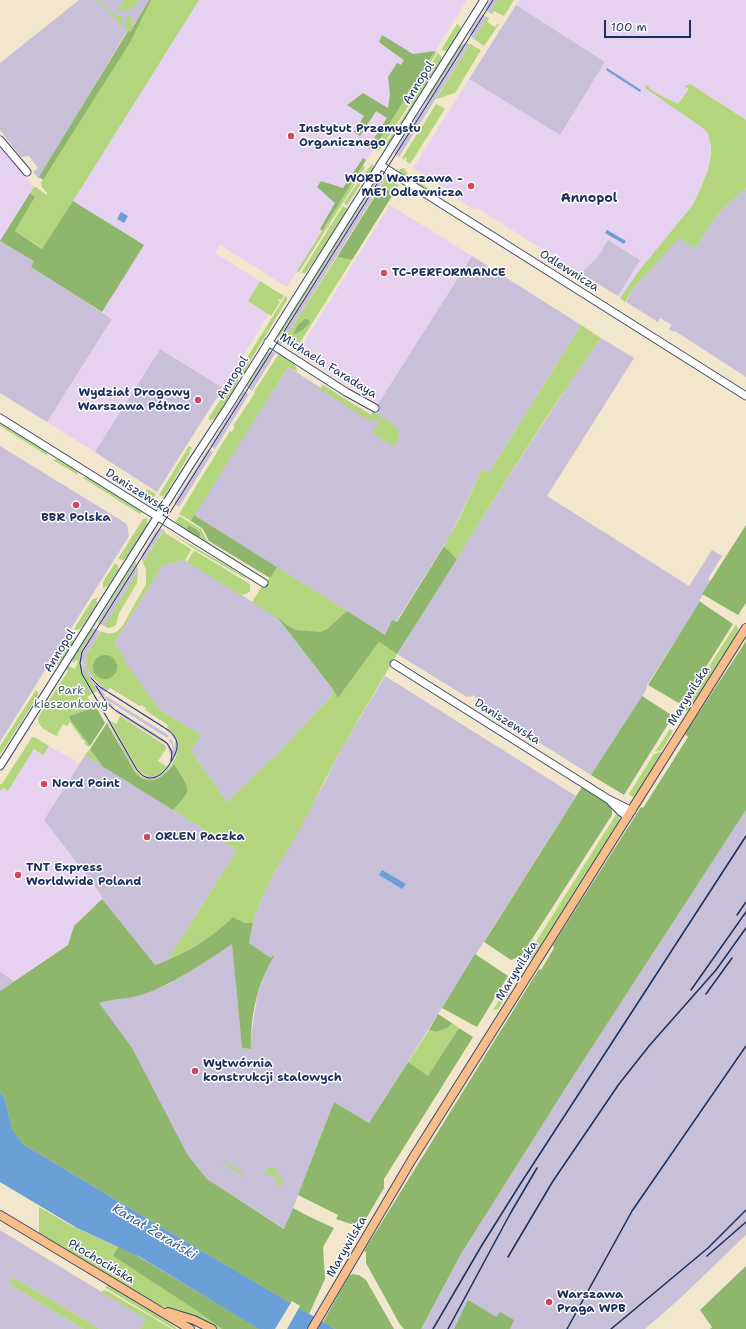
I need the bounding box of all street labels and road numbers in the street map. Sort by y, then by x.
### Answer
street label: Annopol [400,59,438,107]
street label: Odlewnicza [537,247,601,295]
street label: Michaela Faradaya [277,330,379,402]
street label: Annopol [214,354,252,402]
street label: Daniszewska [103,466,173,518]
street label: Annopol [41,627,79,675]
street label: Marywilska [665,663,713,729]
street label: Daniszewska [472,696,542,748]
street label: Marywilska [493,938,541,1004]
street label: Marywilska [324,1214,370,1280]
street label: Płochocińska [65,1237,137,1287]

